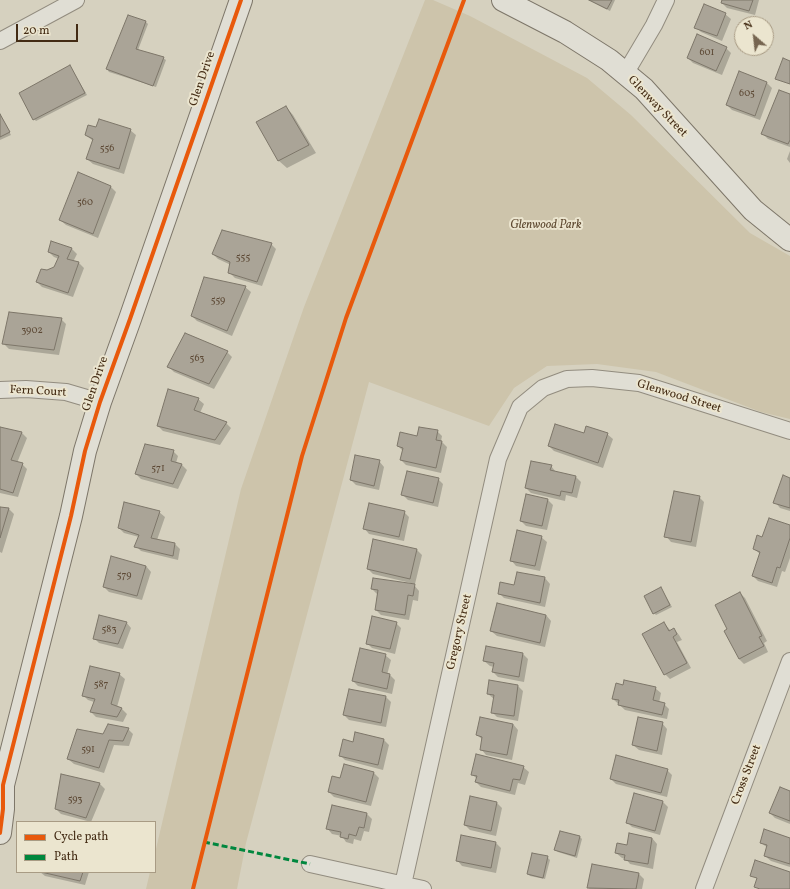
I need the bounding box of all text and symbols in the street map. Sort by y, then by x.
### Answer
scale bar [18,16,80,42]
north arrow [734,16,774,56]
text: N [742,17,756,34]
text: 20 m [23,23,50,39]
house number: 601 [700,47,714,59]
street label: Glen Drive [187,50,219,108]
street label: Glenway Street [624,73,690,141]
house number: 605 [739,88,755,100]
house number: 556 [100,143,114,155]
house number: 560 [77,197,93,209]
park label: Glenwood Park [510,219,582,233]
house number: 555 [236,252,250,264]
house number: 559 [211,295,225,307]
house number: 3902 [21,325,43,337]
house number: 563 [190,353,204,365]
street label: Glen Drive [80,355,112,413]
street label: Glenwood Street [635,377,723,417]
street label: Fern Court [9,383,67,401]
house number: 571 [151,463,165,475]
house number: 579 [117,570,131,582]
street label: Gregory Street [444,593,476,671]
house number: 583 [101,624,117,636]
house number: 587 [94,679,108,691]
street label: Cross Street [729,743,765,807]
house number: 591 [81,744,95,756]
house number: 593 [68,794,82,806]
legend [16,821,156,873]
text: Cycle path [54,829,109,845]
text: Path [54,849,78,865]

